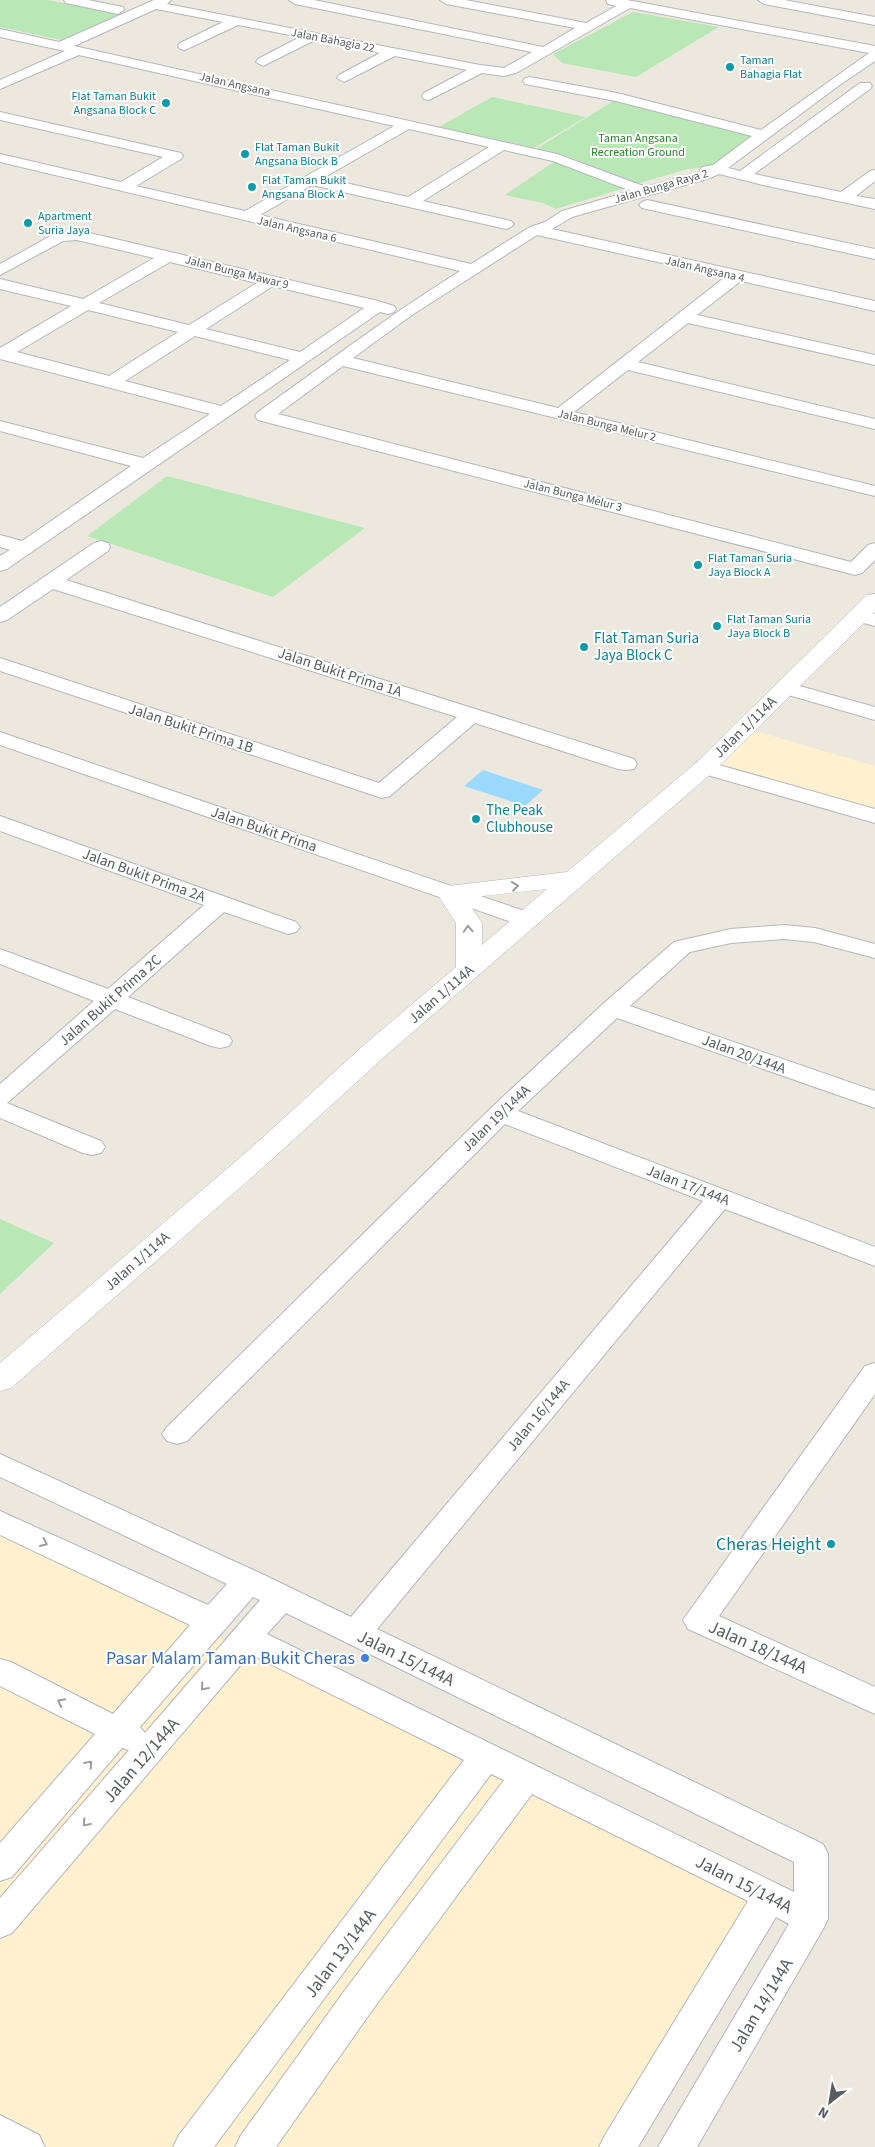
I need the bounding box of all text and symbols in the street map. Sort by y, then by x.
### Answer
street label: Jalan Bahagia 22 [290,24,376,57]
place label: Taman Bahagia Flat [740,52,802,83]
marker: Taman Bahagia Flat [724,61,736,73]
street label: Jalan Angsana [198,68,272,101]
place label: Flat Taman Bukit Angsana Block C [72,88,156,119]
marker: Flat Taman Bukit Angsana Block C [160,97,172,109]
park label: Taman Angsana Recreation Ground [591,130,685,161]
place label: Flat Taman Bukit Angsana Block B [255,139,339,170]
marker: Flat Taman Bukit Angsana Block B [239,148,251,160]
street label: Jalan Bunga Raya 2 [612,165,710,208]
place label: Flat Taman Bukit Angsana Block A [262,172,346,203]
marker: Flat Taman Bukit Angsana Block A [246,181,258,193]
place label: Apartment Suria Jaya [38,208,92,239]
street label: Jalan Angsana 6 [255,212,338,247]
marker: Apartment Suria Jaya [22,217,34,229]
street label: Jalan Bunga Mawar 9 [183,251,290,294]
street label: Jalan Angsana 4 [663,252,746,287]
street label: Jalan Bunga Melur 2 [556,405,658,446]
street label: Jalan Bunga Melur 3 [522,475,624,516]
place label: Flat Taman Suria Jaya Block A [708,550,792,581]
marker: Flat Taman Suria Jaya Block A [692,559,704,571]
place label: Flat Taman Suria Jaya Block B [727,611,811,642]
marker: Flat Taman Suria Jaya Block B [711,620,723,632]
place label: Flat Taman Suria Jaya Block C [594,628,699,666]
marker: Flat Taman Suria Jaya Block C [578,641,590,653]
street label: Jalan Bukit Prima 1A [275,642,405,703]
street label: Jalan 1/114A [709,691,782,763]
street label: Jalan Bukit Prima 1B [126,698,256,759]
place label: The Peak Clubhouse [486,800,553,838]
street label: Jalan Bukit Prima [208,801,320,857]
marker: The Peak Clubhouse [470,813,482,825]
street label: Jalan Bukit Prima 2A [79,843,209,908]
one-way arrow [512,881,520,892]
one-way arrow [462,924,473,932]
street label: Jalan Bukit Prima 2C [54,950,167,1051]
street label: Jalan 1/114A [404,959,479,1029]
street label: Jalan 20/144A [699,1030,790,1080]
street label: Jalan 19/144A [457,1080,536,1156]
street label: Jalan 17/144A [643,1160,733,1211]
street label: Jalan 1/114A [100,1226,175,1296]
street label: Jalan 16/144A [502,1374,575,1456]
place label: Cheras Height [716,1532,821,1557]
one-way arrow [39,1537,48,1547]
marker: Cheras Height [825,1538,837,1550]
street label: Jalan 18/144A [704,1615,811,1680]
street label: Jalan 15/144A [353,1624,459,1693]
place label: Pasar Malam Taman Bukit Cheras [106,1646,355,1671]
marker: Pasar Malam Taman Bukit Cheras [359,1652,371,1664]
one-way arrow [201,1681,210,1690]
one-way arrow [57,1698,66,1708]
street label: Jalan 12/144A [97,1712,186,1808]
one-way arrow [84,1760,93,1769]
one-way arrow [83,1817,92,1826]
street label: Jalan 15/144A [691,1849,797,1920]
street label: Jalan 13/144A [299,1903,382,2003]
street label: Jalan 14/144A [724,1953,799,2057]
north arrow [805,2077,855,2127]
text: N [815,2101,833,2123]

